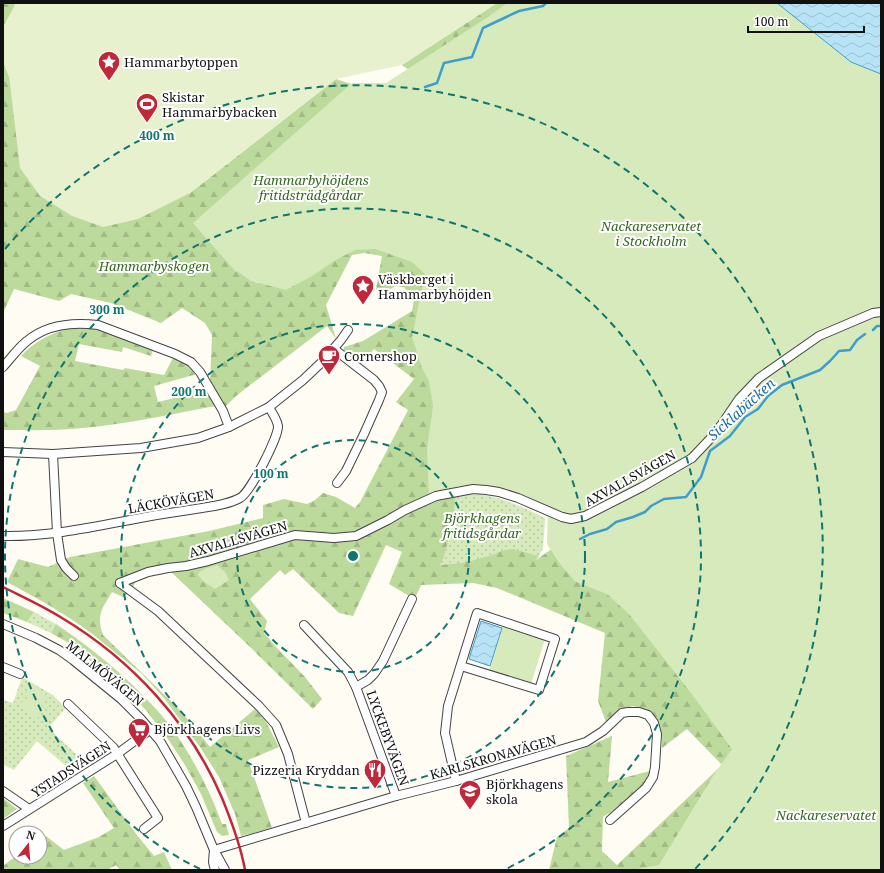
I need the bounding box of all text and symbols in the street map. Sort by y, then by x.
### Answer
scale bar [748,8,864,34]
text: 100 m [754,13,789,30]
place icon: Hammarbytoppen [96,49,122,82]
place label: Hammarbytoppen [124,53,239,71]
place label: Skistar Hammarbybacken [162,88,278,121]
sports icon: Skistar Hammarbybacken [134,91,160,124]
text: 400 m [139,127,175,144]
park label: Hammarbyhöjdens fritidsträdgårdar [252,171,369,204]
park label: Nackareservatet i Stockholm [600,217,701,250]
park label: Hammarbyskogen [98,257,210,275]
place label: Väskberget i Hammarbyhöjden [378,270,492,303]
place icon: Väskberget i Hammarbyhöjden [350,273,376,306]
text: 300 m [89,301,125,318]
cafe icon: Cornershop [316,343,342,376]
place label: Cornershop [344,347,417,365]
water label: Sicklabäcken [703,373,779,444]
text: 200 m [171,383,207,400]
street label: AXVALLSVÄGEN [581,445,679,511]
text: 100 m [253,465,289,482]
street label: LÄCKÖVÄGEN [127,485,216,517]
park label: Björkhagens fritidsgårdar [441,509,522,542]
street label: AXVALLSVÄGEN [187,516,289,562]
centre of rings [346,549,360,563]
street label: MALMÖVÄGEN [62,636,148,710]
street label: LYCKEBYVÄGEN [362,688,414,788]
supermarket icon: Björkhagens Livs [126,716,152,749]
place label: Björkhagens Livs [154,720,261,738]
street label: KARLSKRONAVÄGEN [428,730,558,784]
street label: YSTADSVÄGEN [27,737,114,802]
restaurant icon: Pizzeria Kryddan [362,757,388,790]
place label: Pizzeria Kryddan [253,761,361,779]
place label: Björkhagens skola [486,775,564,808]
school or university icon: Björkhagens skola [457,778,483,811]
park label: Nackareservatet [775,806,876,824]
north arrow [8,825,48,865]
text: N [25,827,38,843]

